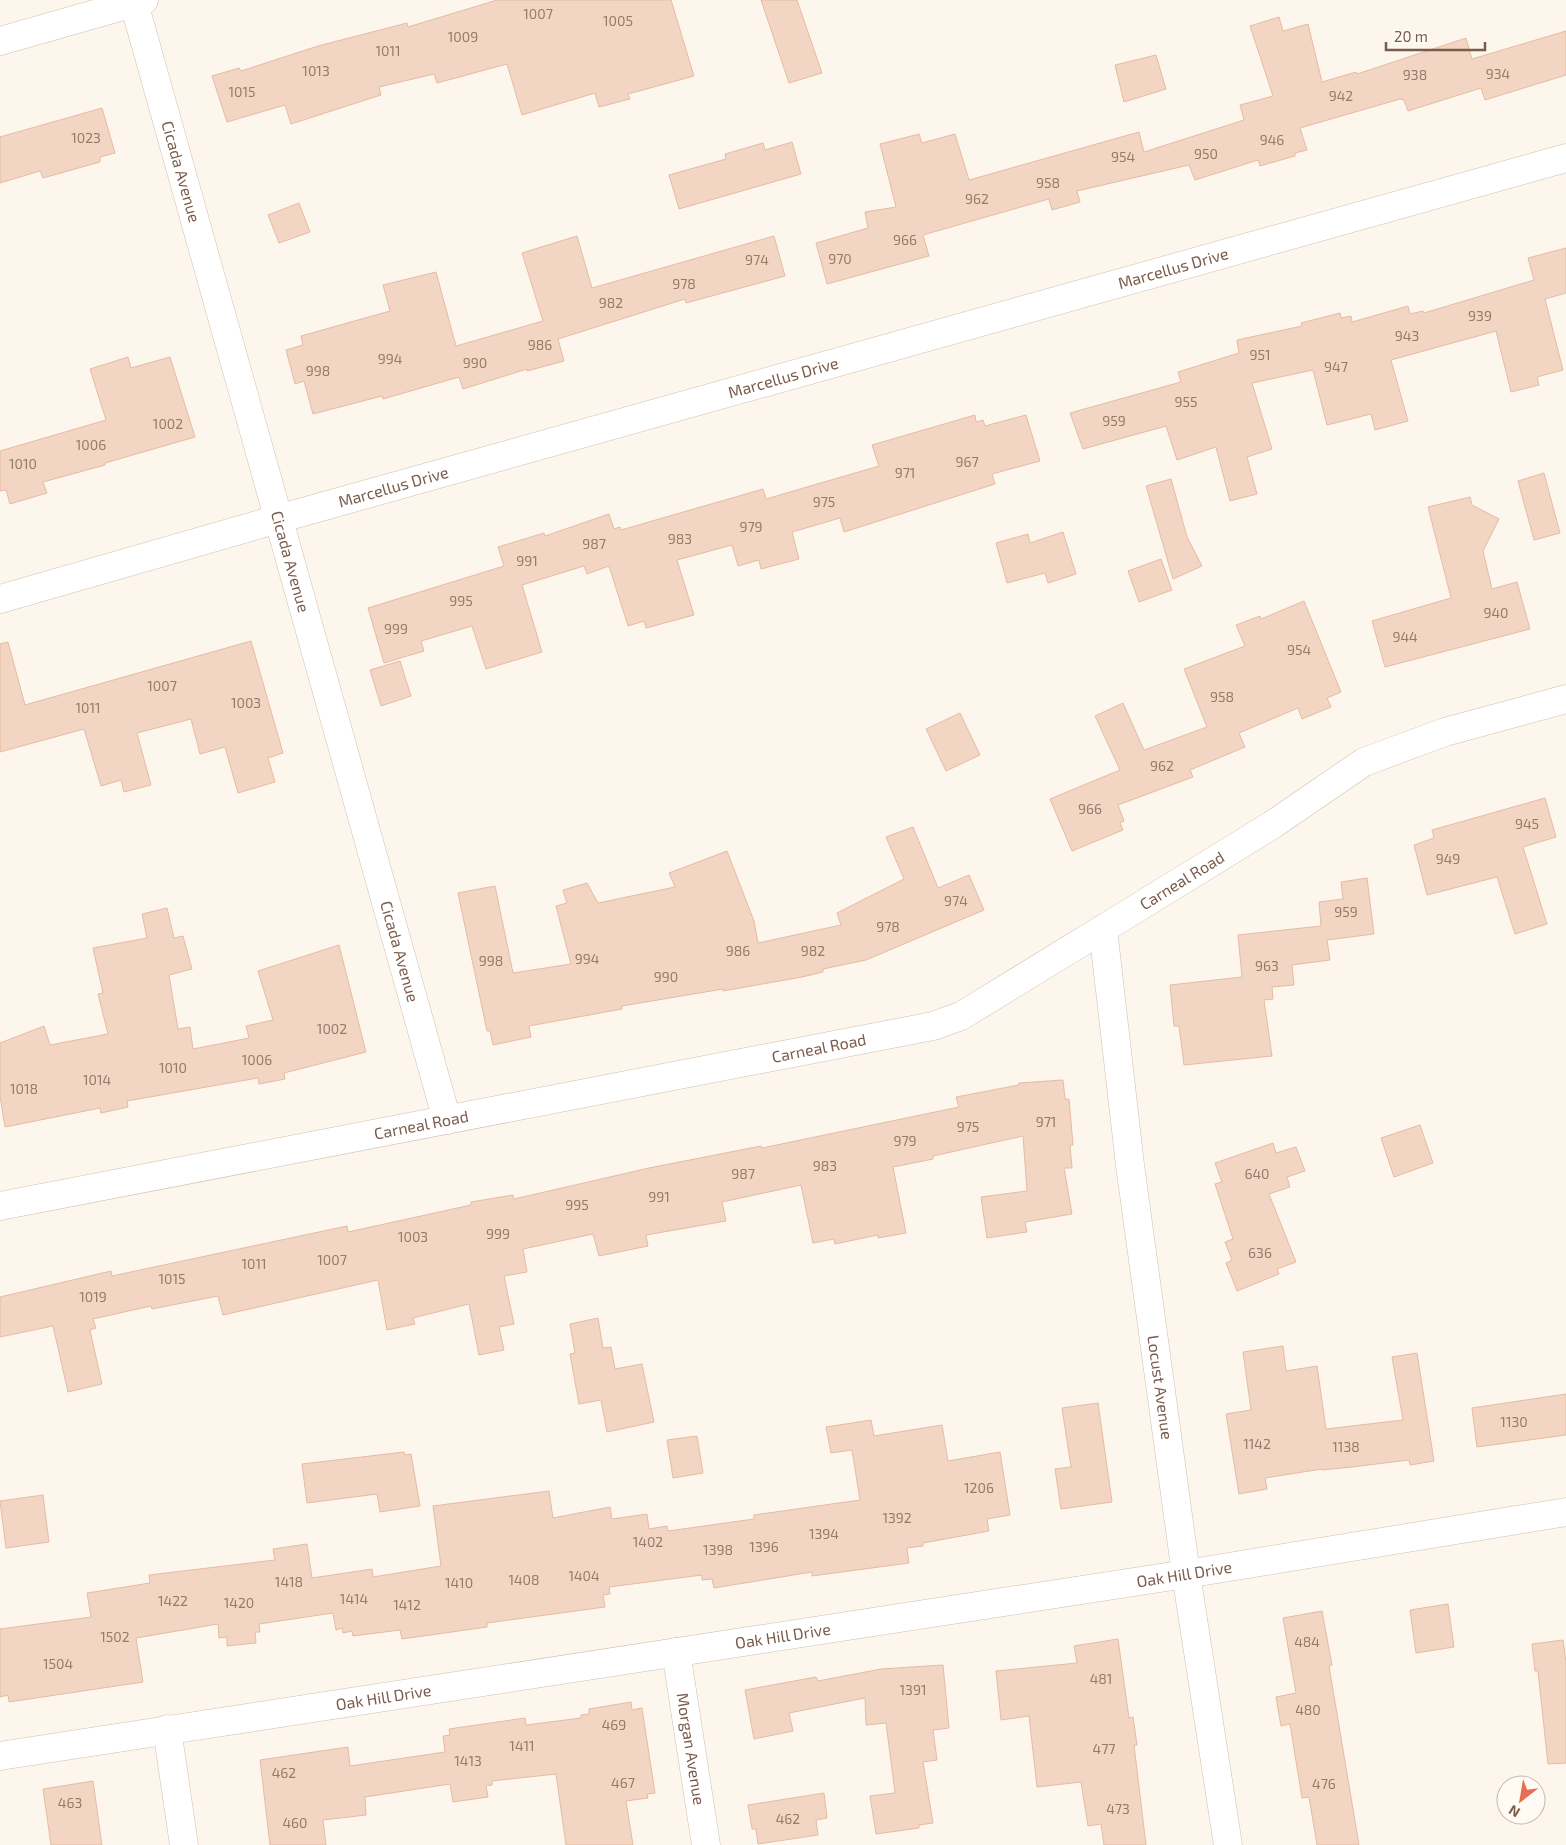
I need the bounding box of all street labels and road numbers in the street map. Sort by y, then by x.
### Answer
street label: Cicada Avenue [158,118,205,224]
street label: Marcellus Drive [1116,243,1230,292]
street label: Marcellus Drive [726,352,840,401]
street label: Marcellus Drive [336,462,450,511]
street label: Cicada Avenue [268,508,314,614]
street label: Carneal Road [1136,847,1227,913]
street label: Cicada Avenue [377,898,424,1004]
street label: Carneal Road [770,1029,868,1066]
street label: Carneal Road [372,1106,470,1143]
street label: Locust Avenue [1144,1334,1178,1441]
street label: Oak Hill Drive [1135,1557,1233,1590]
street label: Oak Hill Drive [734,1619,832,1652]
street label: Oak Hill Drive [334,1680,433,1713]
street label: Morgan Avenue [673,1691,710,1806]

